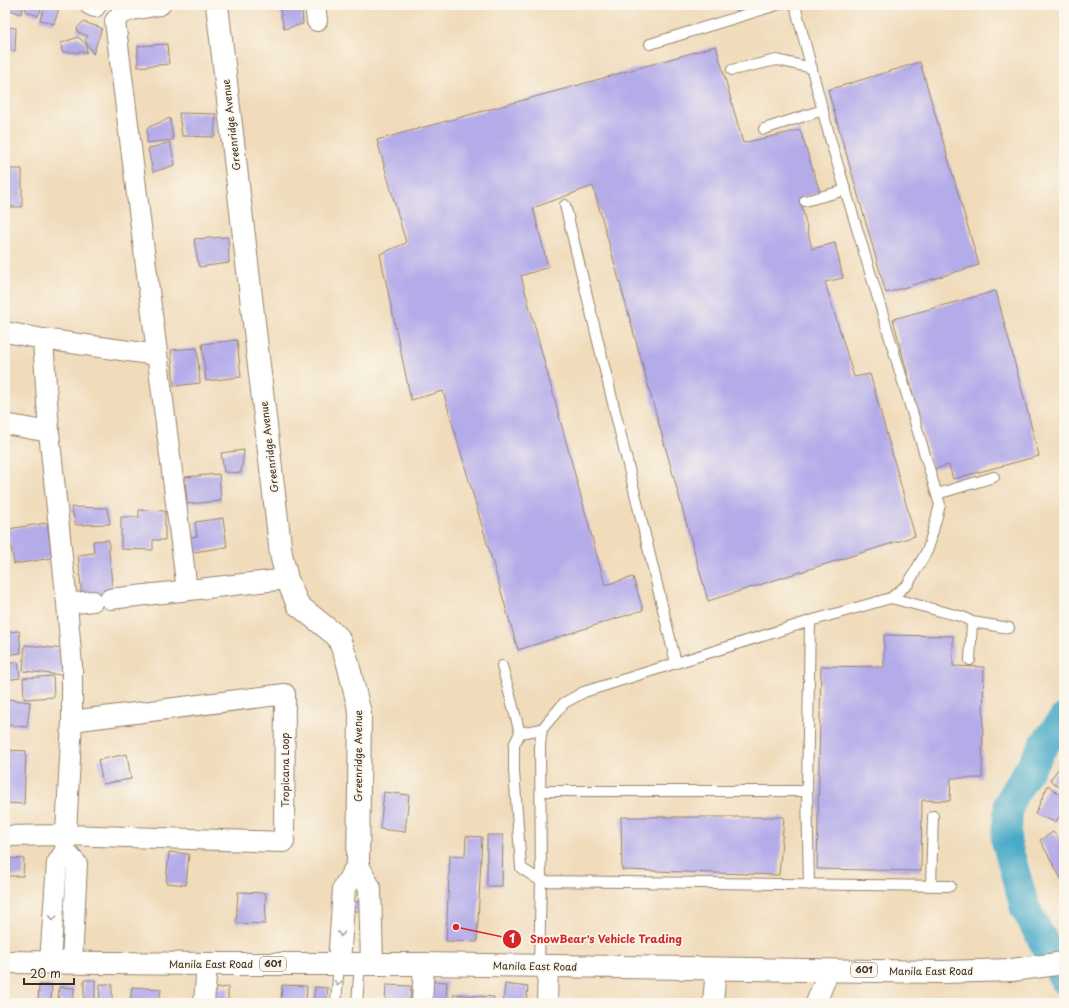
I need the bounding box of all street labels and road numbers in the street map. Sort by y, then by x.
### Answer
street label: Greenridge Avenue [217,78,244,172]
street label: Greenridge Avenue [255,400,282,494]
street label: Greenridge Avenue [350,710,365,802]
street label: Tropicana Loop [277,733,292,807]
street label: Manila East Road [169,956,253,971]
road number: 601 [260,957,286,971]
street label: Manila East Road [493,957,577,974]
road number: 601 [851,963,877,977]
street label: Manila East Road [889,963,973,978]

